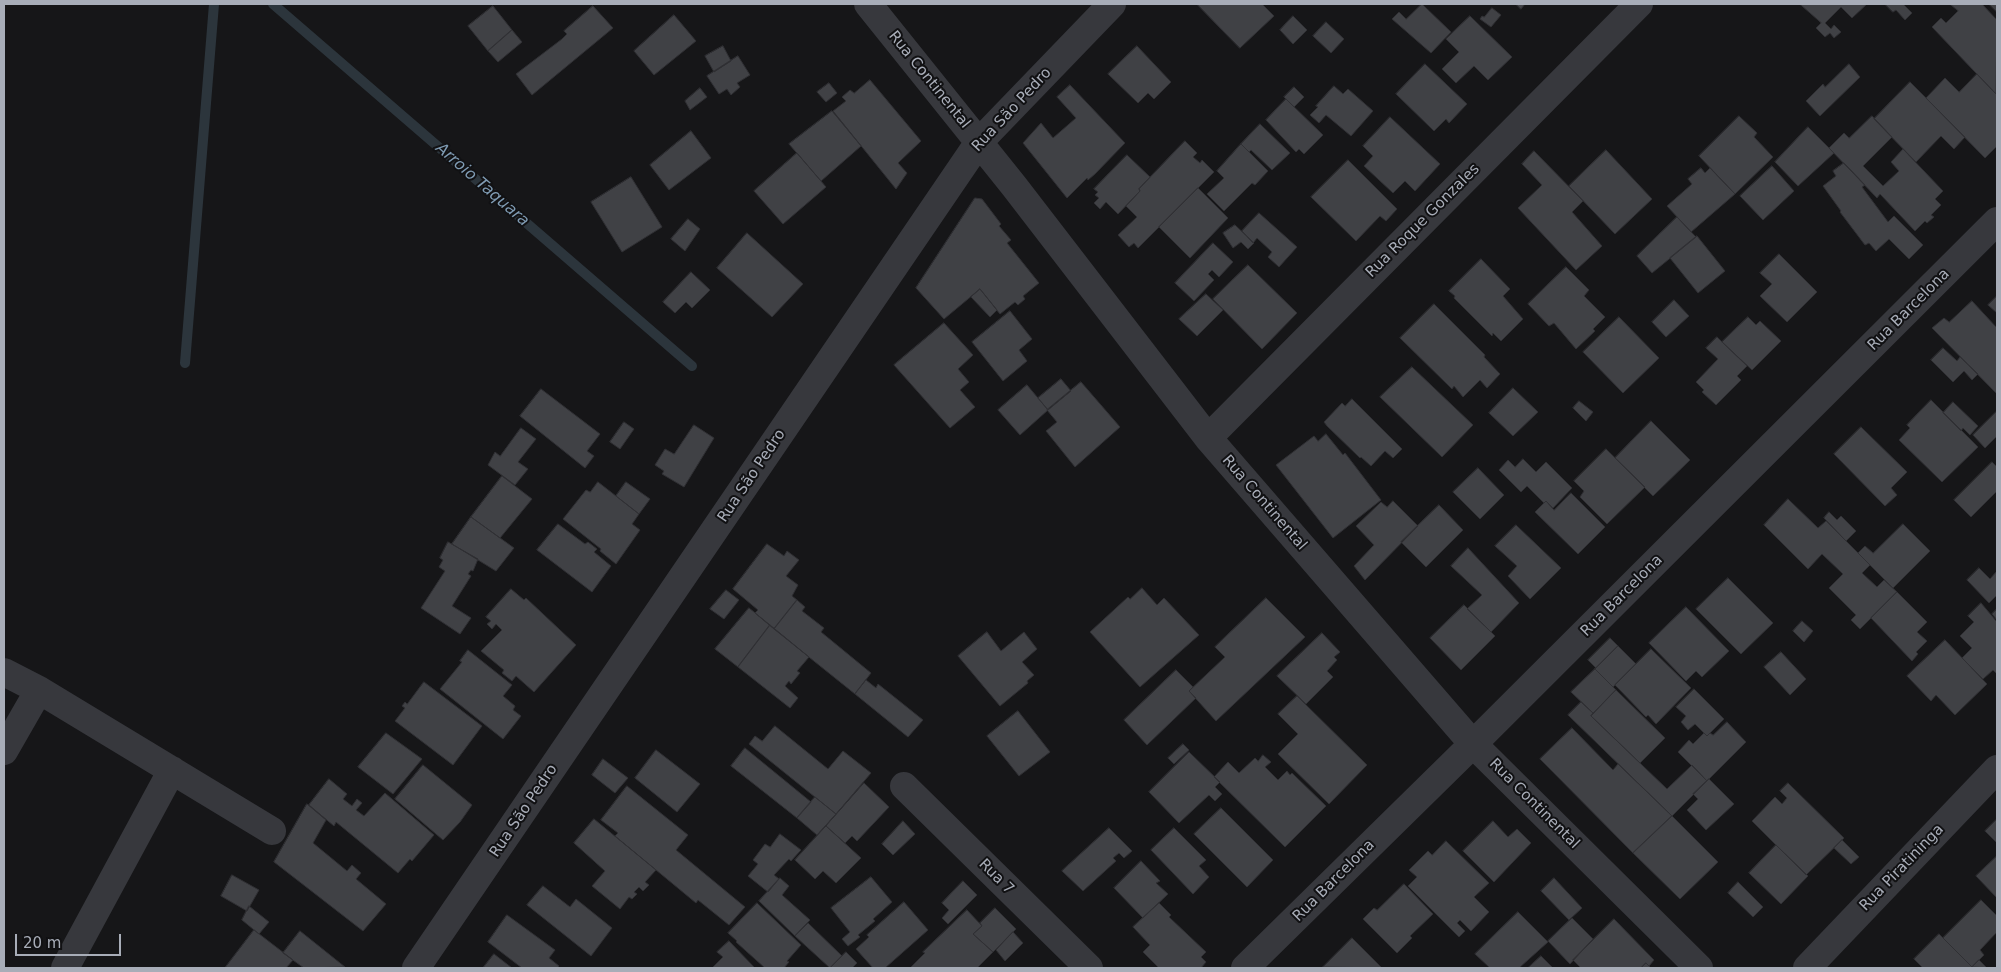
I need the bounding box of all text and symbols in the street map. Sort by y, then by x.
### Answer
street label: Rua Continental [884,28,974,132]
street label: Rua São Pedro [969,64,1055,156]
water label: Arroio Taquara [431,139,533,231]
street label: Rua Roque Gonzales [1362,160,1484,282]
street label: Rua Barcelona [1864,265,1954,355]
street label: Rua São Pedro [714,426,790,526]
street label: Rua Continental [1218,452,1310,554]
street label: Rua Barcelona [1577,551,1667,641]
street label: Rua Continental [1485,755,1583,853]
street label: Rua São Pedro [486,761,562,861]
street label: Rua Piratininga [1856,821,1948,915]
street label: Rua Barcelona [1289,836,1379,926]
street label: Rua 7 [975,856,1017,898]
scale bar [18,924,124,956]
text: 20 m [23,934,61,952]

